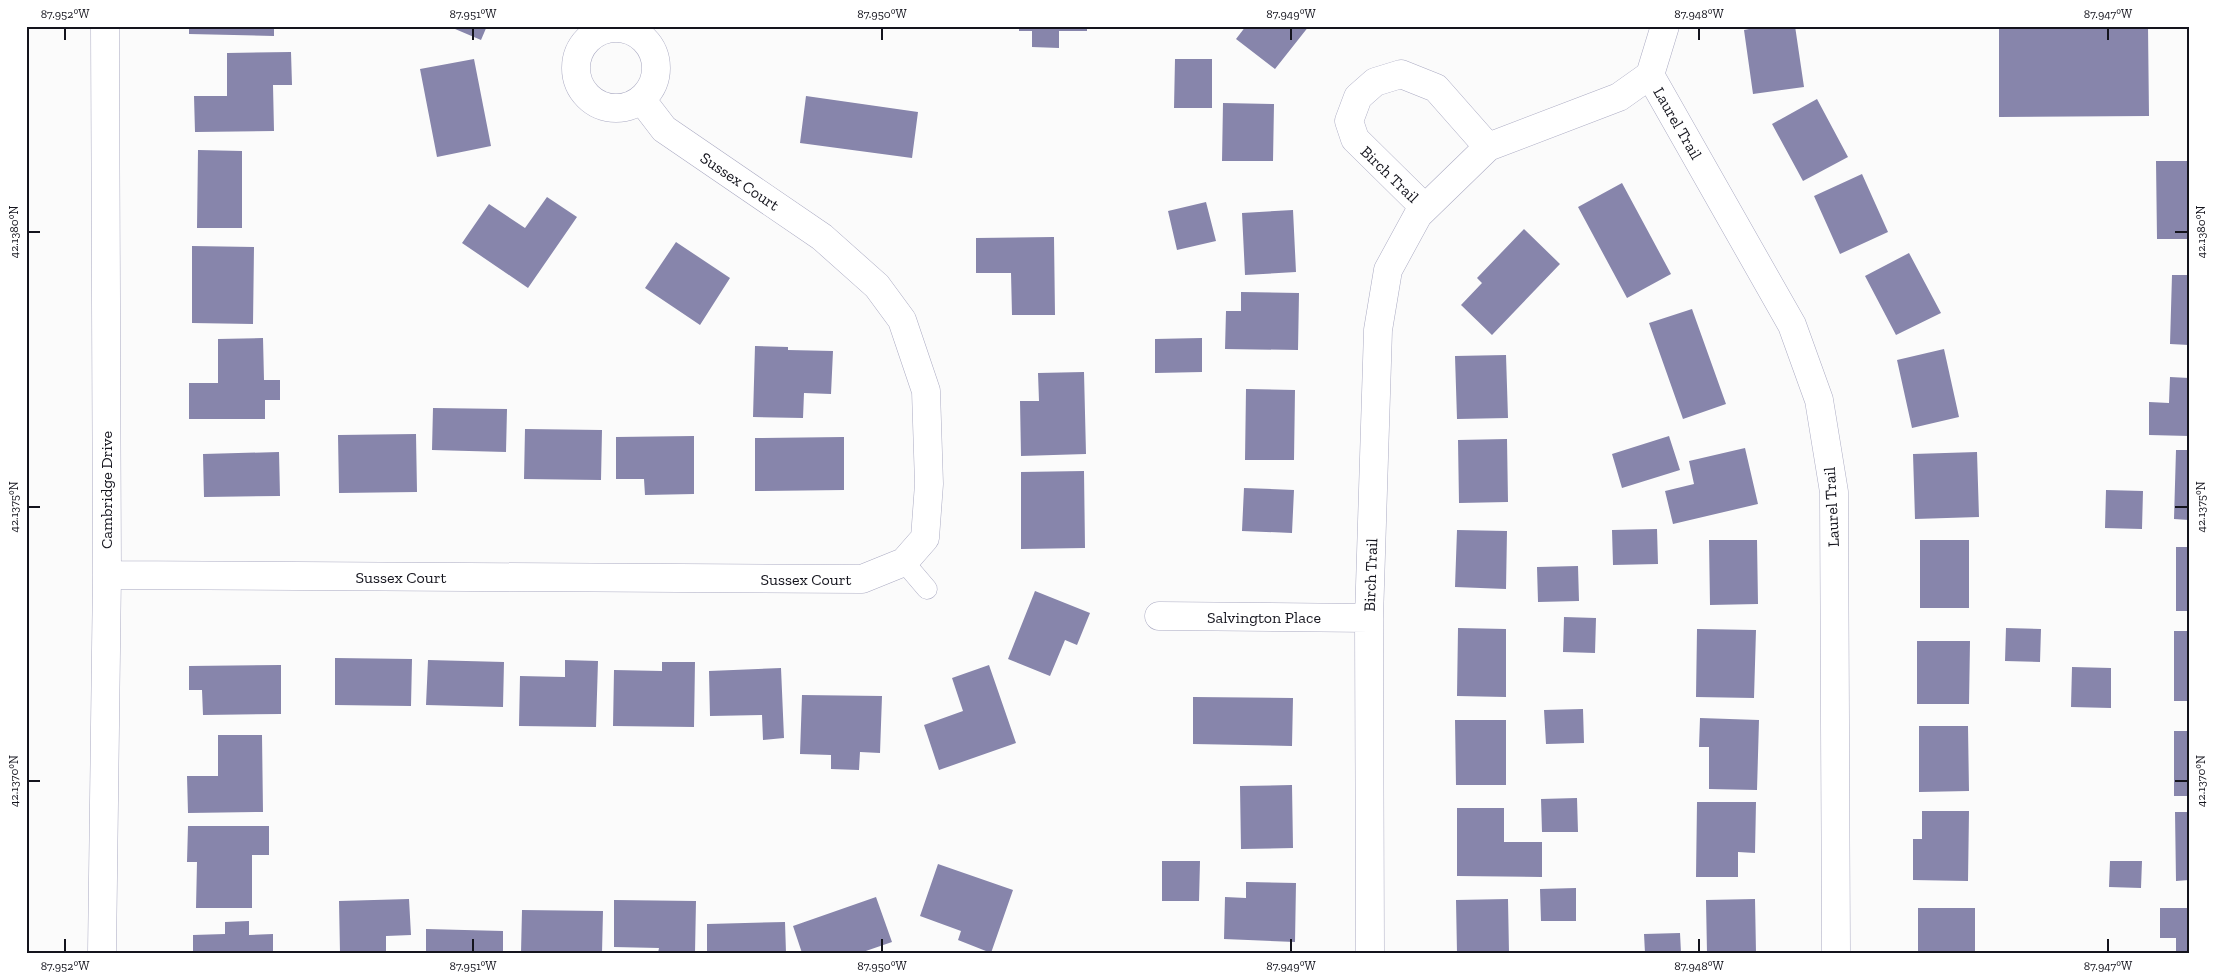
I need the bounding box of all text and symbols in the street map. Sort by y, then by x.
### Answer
text: 87.952°W [41,7,90,21]
text: 87.951°W [450,7,497,21]
text: 87.950°W [857,7,908,21]
text: 87.949°W [1266,7,1316,21]
text: 87.948°W [1674,7,1724,21]
text: 87.947°W [2084,7,2133,21]
street label: Laurel Trail [1649,84,1706,163]
street label: Birch Trail [1357,142,1423,207]
street label: Sussex Court [697,148,783,215]
text: 42.1380°N [7,206,21,258]
text: 42.1380°N [2194,206,2208,258]
street label: Cambridge Drive [97,431,116,549]
street label: Laurel Trail [1820,466,1843,547]
text: 42.1375°N [7,481,21,533]
text: 42.1375°N [2194,481,2208,533]
street label: Birch Trail [1360,538,1381,612]
street label: Sussex Court [356,568,447,587]
street label: Sussex Court [761,570,852,589]
street label: Salvington Place [1207,608,1321,627]
text: 42.1370°N [7,755,21,807]
text: 42.1370°N [2194,755,2208,807]
text: 87.952°W [41,959,90,973]
text: 87.951°W [450,959,497,973]
text: 87.950°W [857,959,908,973]
text: 87.949°W [1266,959,1316,973]
text: 87.948°W [1674,959,1724,973]
text: 87.947°W [2084,959,2133,973]

